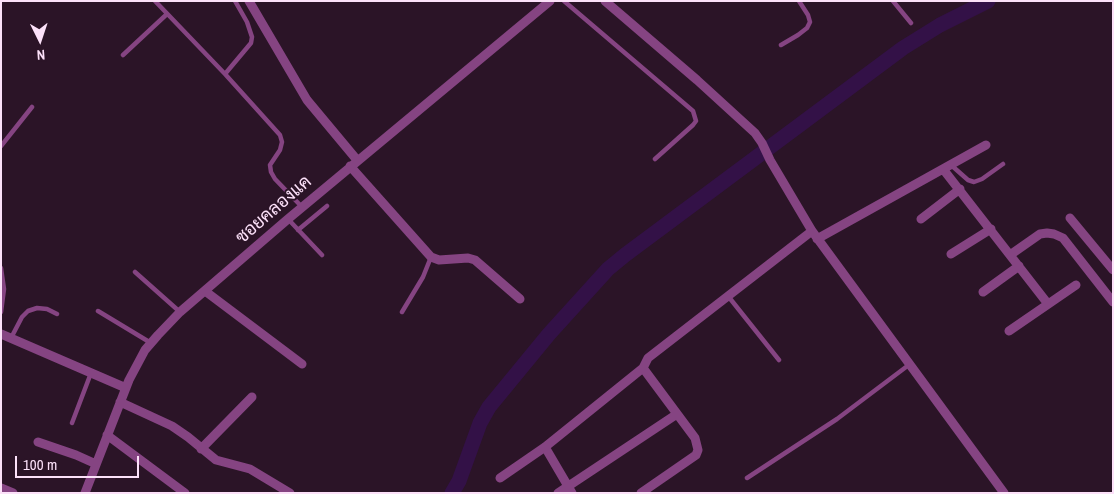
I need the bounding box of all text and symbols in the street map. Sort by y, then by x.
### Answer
north arrow [15,15,65,65]
text: N [36,46,46,64]
street label: ซอยคลองแค [232,171,316,249]
scale bar [18,446,141,478]
text: 100 m [23,454,57,475]

